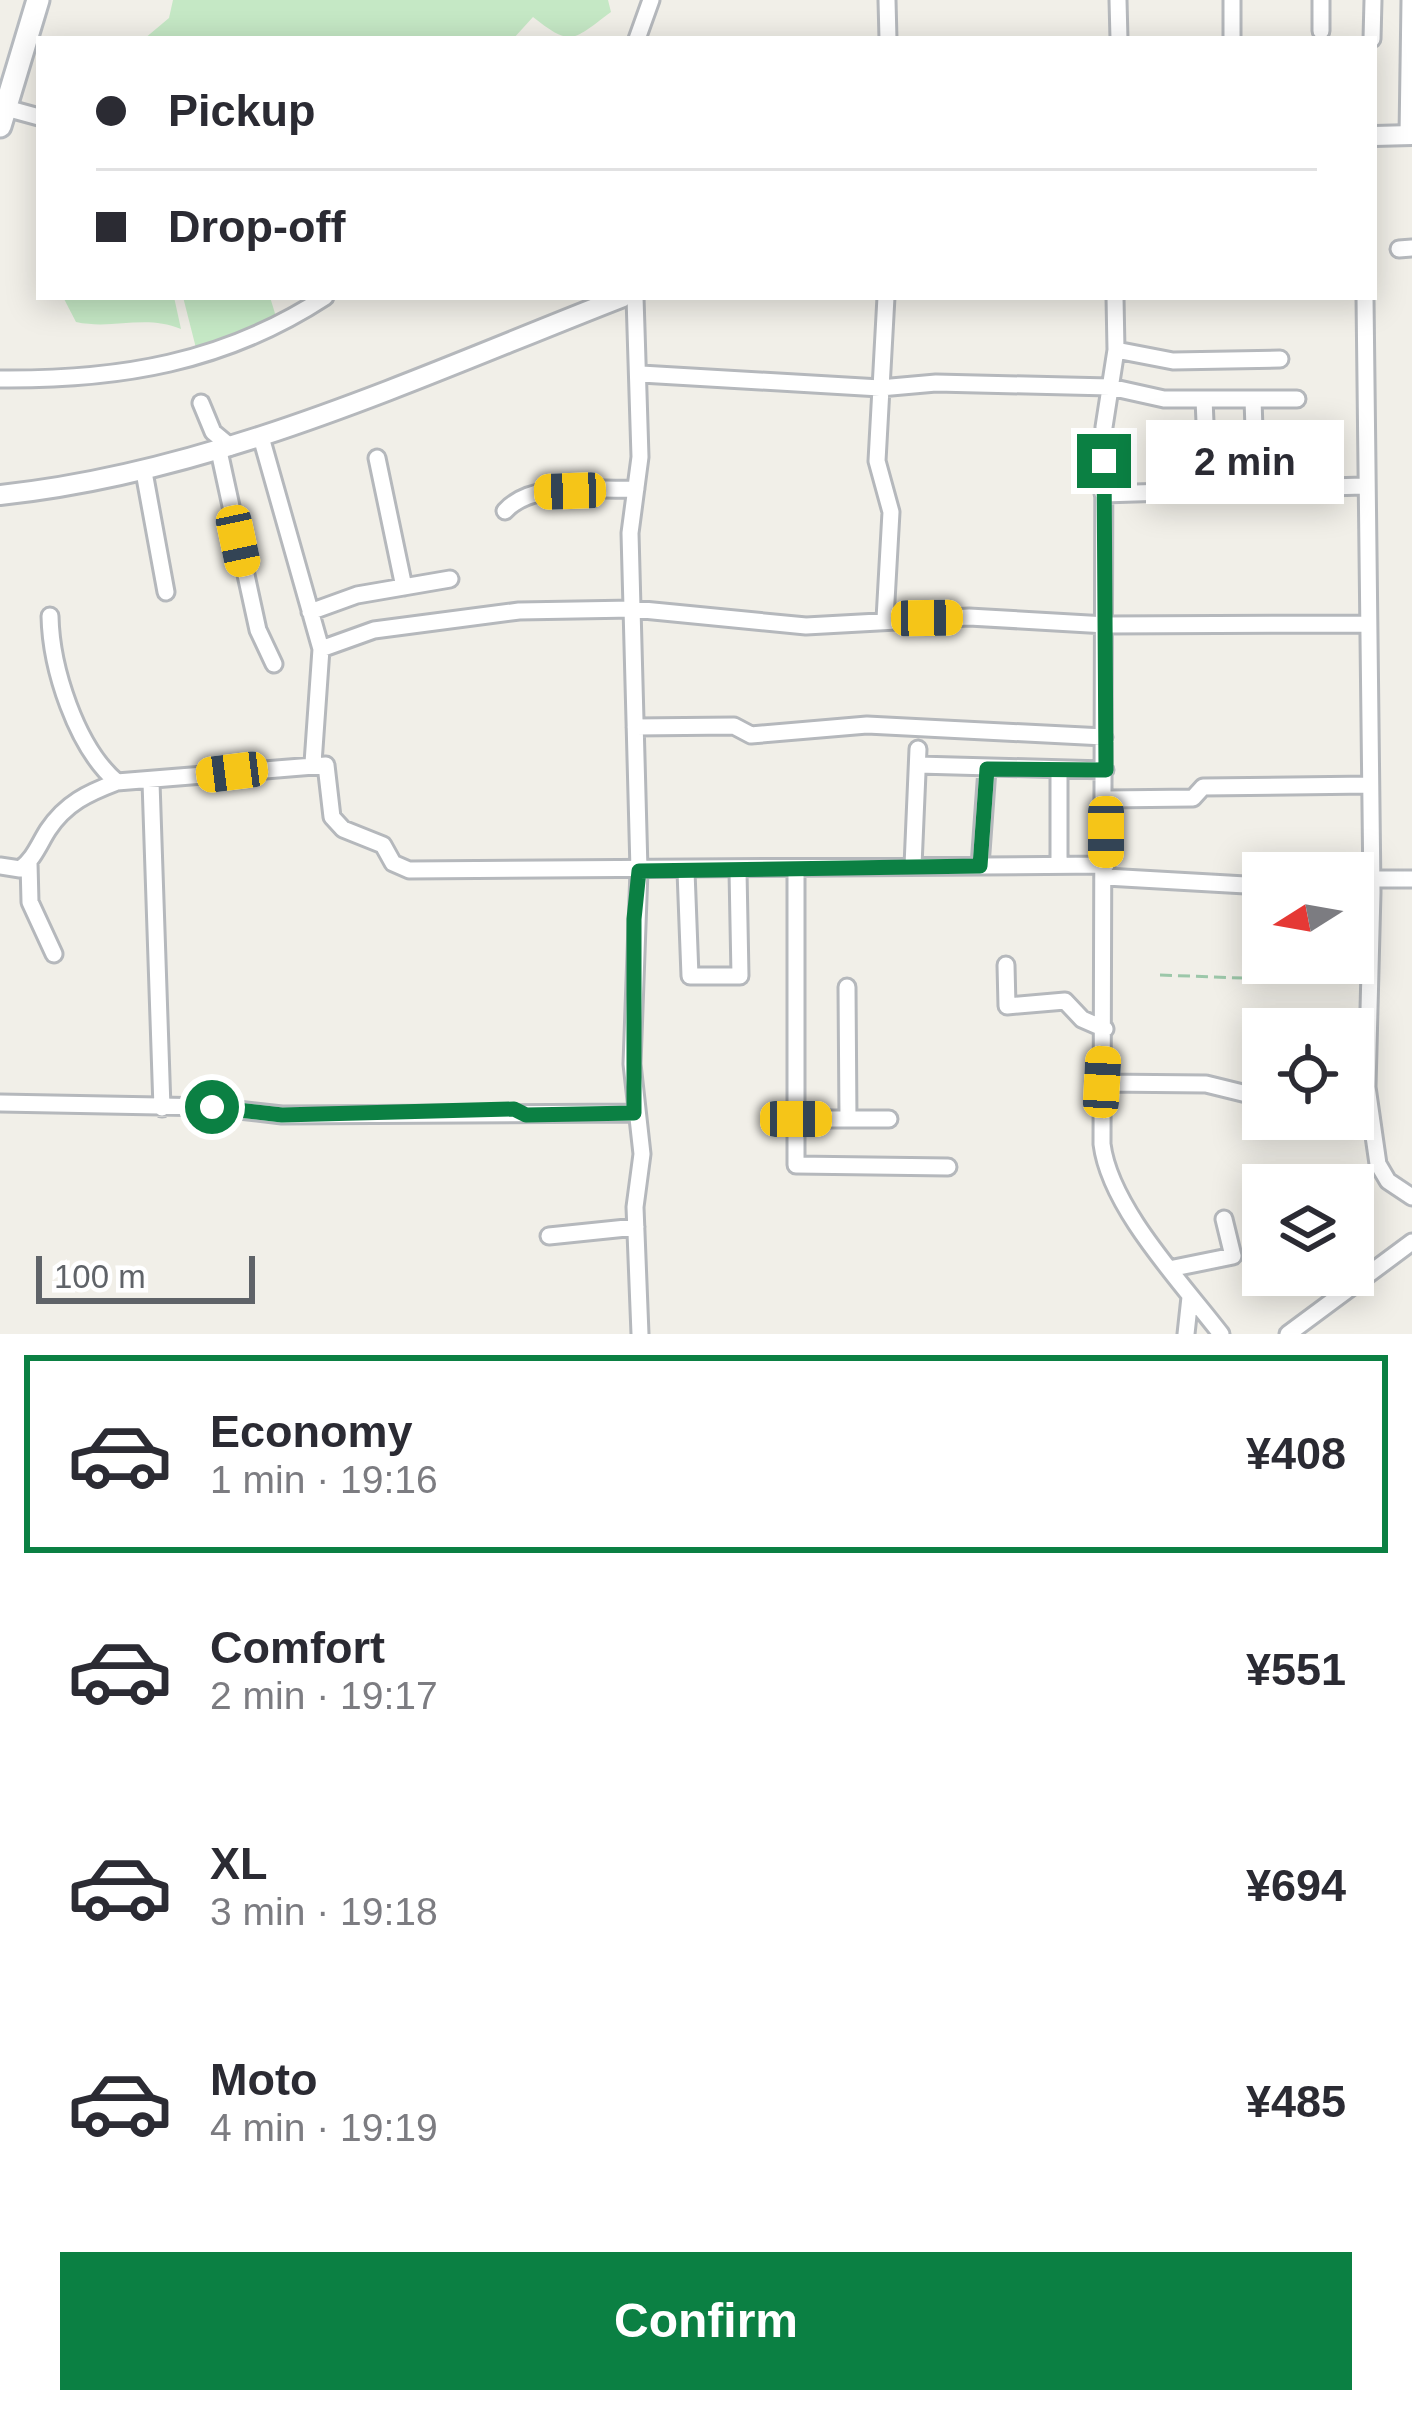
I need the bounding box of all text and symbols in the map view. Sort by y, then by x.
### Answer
text: Pickup [168,85,316,136]
text: Drop-off [168,201,345,252]
callout: 2 min [1146,419,1344,503]
route end [1077,434,1131,488]
text: 2 min [1194,440,1296,483]
car [533,472,607,510]
car [213,502,263,580]
car [891,599,963,637]
car [194,750,270,794]
car [1088,796,1124,868]
north arrow [1242,852,1374,984]
map controls [1242,852,1374,1296]
button: locate [1242,1008,1374,1140]
car [1082,1045,1122,1119]
route start [185,1080,239,1134]
car [760,1101,832,1137]
button: layers [1242,1164,1374,1296]
scale bar [36,1250,255,1303]
text: 100 m [54,1258,146,1295]
icon: car [66,1400,174,1508]
text: Economy [210,1406,413,1457]
text: ¥408 [1246,1428,1346,1479]
text: 1 min · 19:16 [210,1458,438,1501]
icon: car [66,1616,174,1724]
text: Comfort [210,1622,385,1673]
text: ¥551 [1246,1644,1346,1695]
text: 2 min · 19:17 [210,1674,438,1717]
icon: car [66,1832,174,1940]
text: XL [210,1838,268,1889]
text: ¥694 [1246,1860,1346,1911]
text: 3 min · 19:18 [210,1890,438,1933]
icon: car [66,2048,174,2156]
text: Moto [210,2054,317,2105]
text: ¥485 [1246,2076,1346,2127]
text: 4 min · 19:19 [210,2106,438,2149]
button: Confirm [60,2252,1352,2390]

